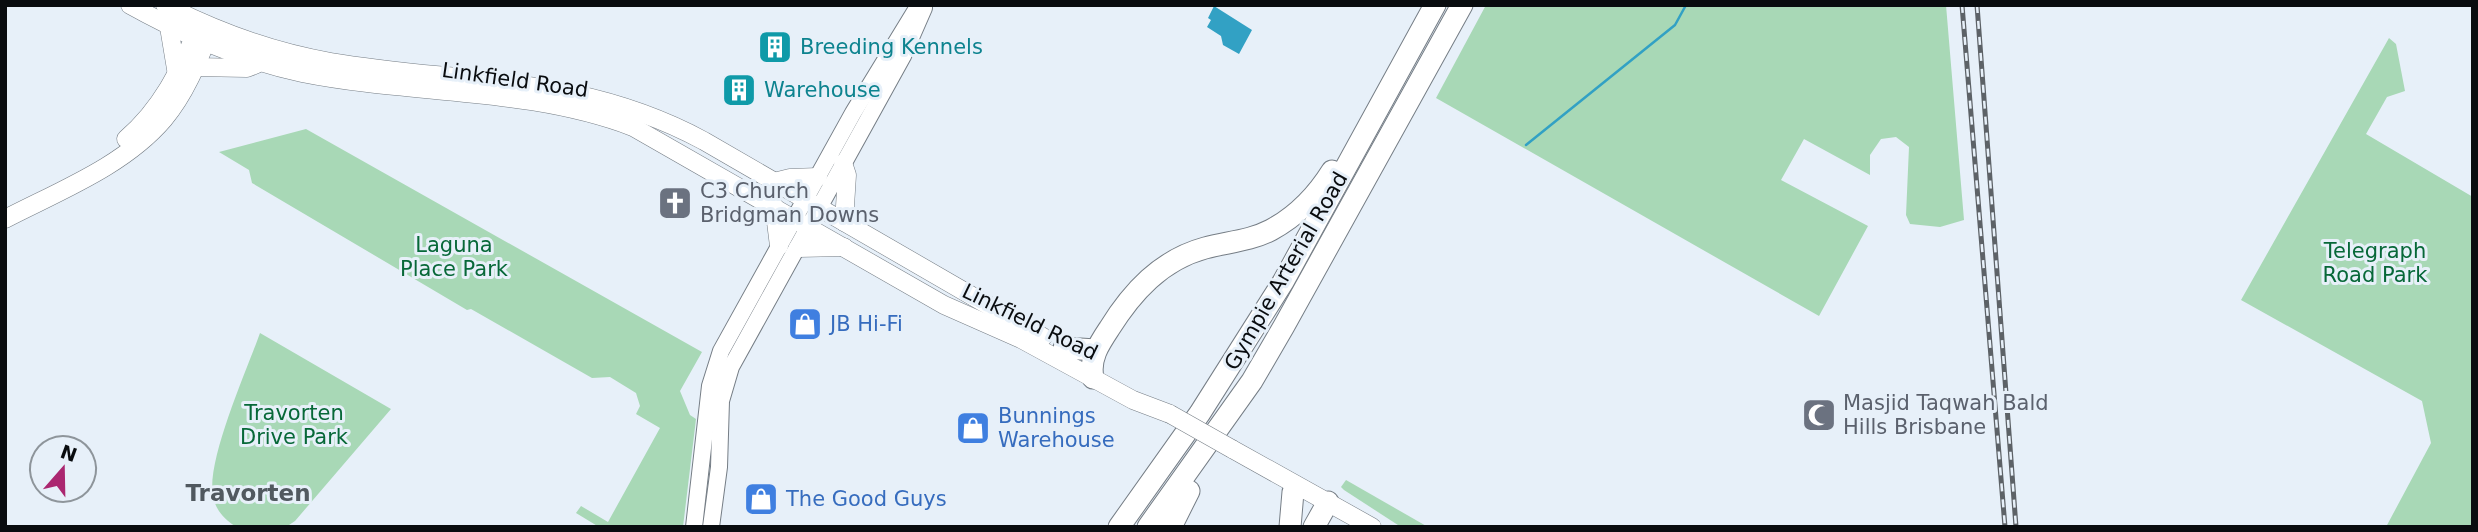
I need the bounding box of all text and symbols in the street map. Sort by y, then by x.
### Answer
building icon: Breeding Kennels [756,28,794,66]
place label: Breeding Kennels [800,35,983,59]
street label: Linkfield Road [440,58,590,102]
building icon: Warehouse [720,71,758,109]
place label: Warehouse [764,78,881,102]
street label: Gympie Arterial Road [1219,168,1353,374]
place label: C3 Church Bridgman Downs [700,179,879,227]
church icon: C3 Church Bridgman Downs [656,184,694,222]
park label: Laguna Place Park [400,233,509,281]
park label: Telegraph Road Park [2323,239,2428,287]
street label: Linkfield Road [958,279,1102,365]
shop icon: JB Hi-Fi [786,305,824,343]
place label: JB Hi-Fi [828,312,903,336]
place label: Masjid Taqwah Bald Hills Brisbane [1843,391,2049,439]
mosque icon: Masjid Taqwah Bald Hills Brisbane [1800,396,1838,434]
park label: Travorten Drive Park [240,401,349,449]
place label: Bunnings Warehouse [998,404,1115,452]
shop icon: Bunnings Warehouse [954,409,992,447]
north arrow [28,434,98,504]
text: N [58,440,80,466]
district label: Travorten [185,480,311,506]
shop icon: The Good Guys [742,480,780,518]
place label: The Good Guys [785,487,947,511]

